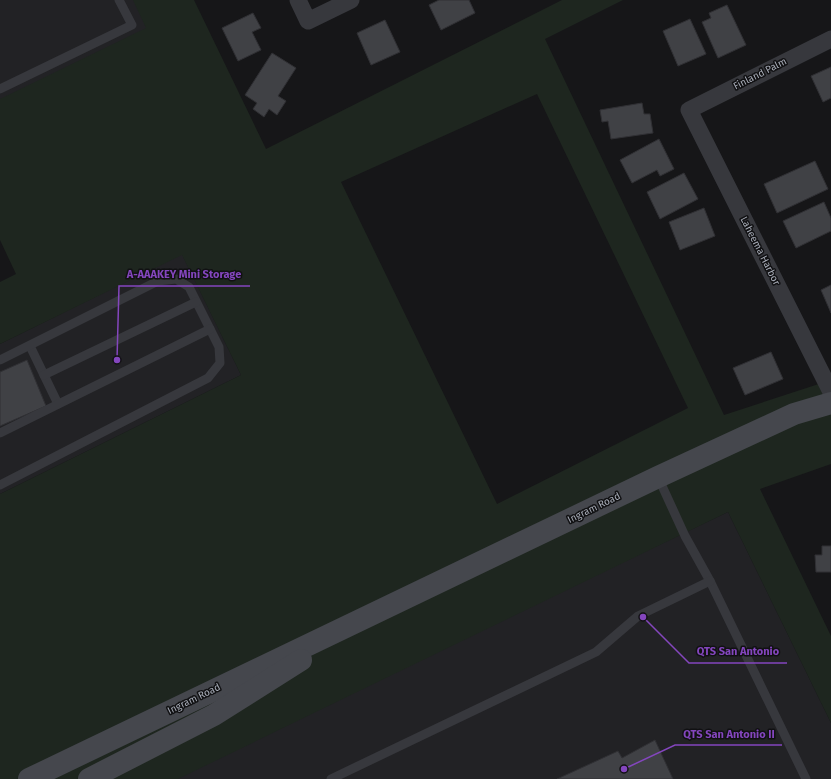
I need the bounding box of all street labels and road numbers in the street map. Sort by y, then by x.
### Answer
street label: Finland Palm [731,55,789,93]
street label: Laheema Harbor [738,215,783,287]
street label: Ingram Road [566,490,622,526]
street label: Ingram Road [166,681,222,717]

